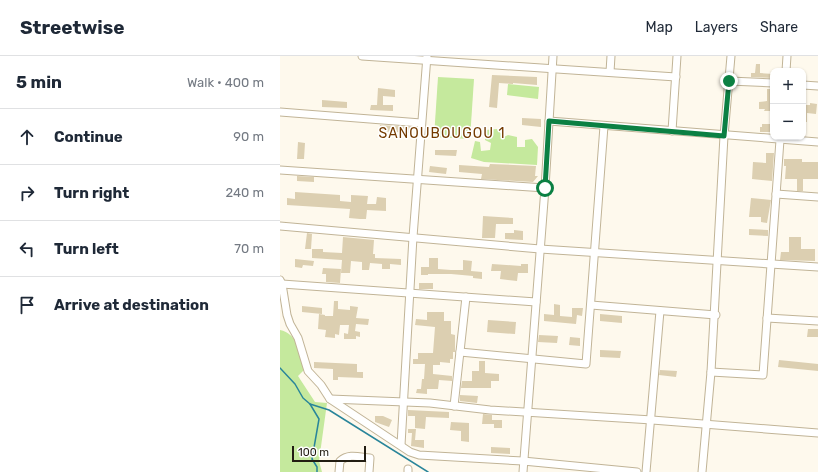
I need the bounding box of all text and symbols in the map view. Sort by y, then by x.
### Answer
text: Streetwise [20,16,125,39]
text: Map [646,19,673,36]
text: Layers [695,19,738,36]
text: Share [760,19,798,36]
map controls [770,68,806,140]
button: + [770,68,806,104]
text: 5 min [16,72,62,92]
route end [720,72,738,90]
text: Walk · 400 m [187,75,264,90]
button: − [770,104,806,140]
district label: SANOUBOUGOU 1 [379,125,505,142]
icon: ahead [16,126,38,148]
text: Continue [54,128,123,146]
text: 90 m [233,129,264,144]
route start [536,179,554,197]
icon: right [16,182,38,204]
text: Turn right [54,184,129,202]
text: 240 m [225,185,264,200]
icon: left [16,238,38,260]
text: Turn left [54,240,119,258]
text: 70 m [234,241,264,256]
icon: arrive [16,294,38,316]
text: Arrive at destination [54,296,209,314]
scale bar [292,444,366,463]
text: 100 m [298,446,329,459]

